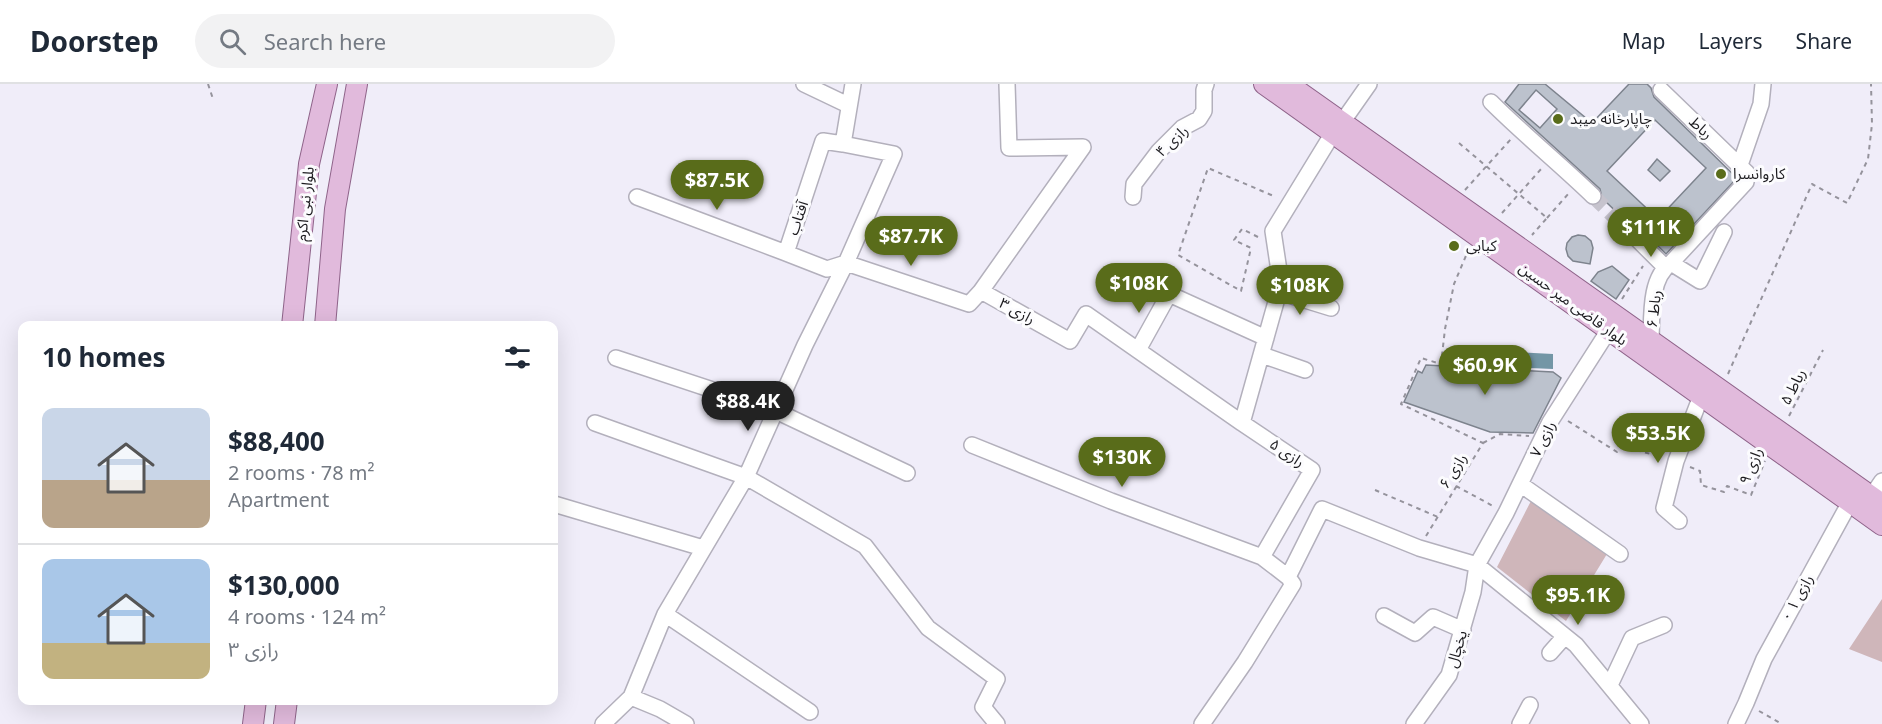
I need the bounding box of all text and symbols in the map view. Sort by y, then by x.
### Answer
search box [195,14,615,68]
text: Doorstep [30,22,159,60]
icon: search [216,25,249,58]
text: Search here [264,26,386,56]
text: Map [1622,27,1666,55]
text: Layers [1699,27,1763,55]
text: Share [1796,27,1852,55]
place label: چاپارخانه میبد [1570,108,1652,129]
street label: رباط [1686,111,1718,143]
marker: چاپارخانه میبد [1551,112,1565,126]
street label: رازی ۴ [1151,120,1192,161]
pin: $87.5K [668,160,766,211]
place label: کاروانسرا [1733,163,1786,183]
street label: بلوار نبی اکرم [290,166,320,242]
text: $87.5K [685,166,749,193]
marker: کاروانسرا [1714,167,1728,181]
street label: آفتاب [782,197,812,238]
pin: $111K [1609,207,1693,258]
text: $111K [1621,213,1681,240]
pin: $87.7K [862,216,960,267]
text: $87.7K [879,222,943,249]
place label: کبابی [1466,235,1498,255]
marker: کبابی [1447,239,1461,253]
street label: بلوار قاضی میر حسین [1515,257,1632,349]
pin: $108K [1097,263,1181,314]
pin: $108K [1258,265,1342,316]
text: $108K [1109,269,1169,296]
text: $108K [1270,271,1330,298]
street label: رباط ۶ [1641,289,1665,329]
street label: رازی ۳ [996,292,1039,328]
text: 10 homes [42,339,166,375]
icon: filters [501,341,534,374]
pin: $60.9K [1436,345,1534,396]
text: $60.9K [1453,351,1517,378]
street label: رباط ۵ [1775,365,1810,408]
pin: $88.4K [699,381,797,432]
text: $88.4K [716,387,780,414]
pin: $53.5K [1609,413,1707,464]
street label: رازی ۷ [1525,417,1560,460]
text: $53.5K [1626,419,1690,446]
text: $88,400 [228,423,325,459]
icon: home [90,432,162,504]
street label: رازی ۵ [1266,433,1309,471]
pin: $130K [1080,437,1164,488]
text: $130K [1092,443,1152,470]
street label: رازی ۹ [1734,444,1766,487]
street label: رازی ۶ [1434,449,1471,492]
text: 2 rooms · 78 m² [228,459,375,486]
text: Apartment [228,486,329,513]
text: $130,000 [228,567,340,603]
street label: رازی ۱ ۰ [1775,571,1817,624]
pin: $95.1K [1529,575,1627,626]
text: $95.1K [1546,581,1610,608]
icon: home [90,583,162,655]
text: 4 rooms · 124 m² [228,603,386,630]
street label: یخچال [1441,627,1472,670]
text: رازی ۳ [228,636,279,663]

